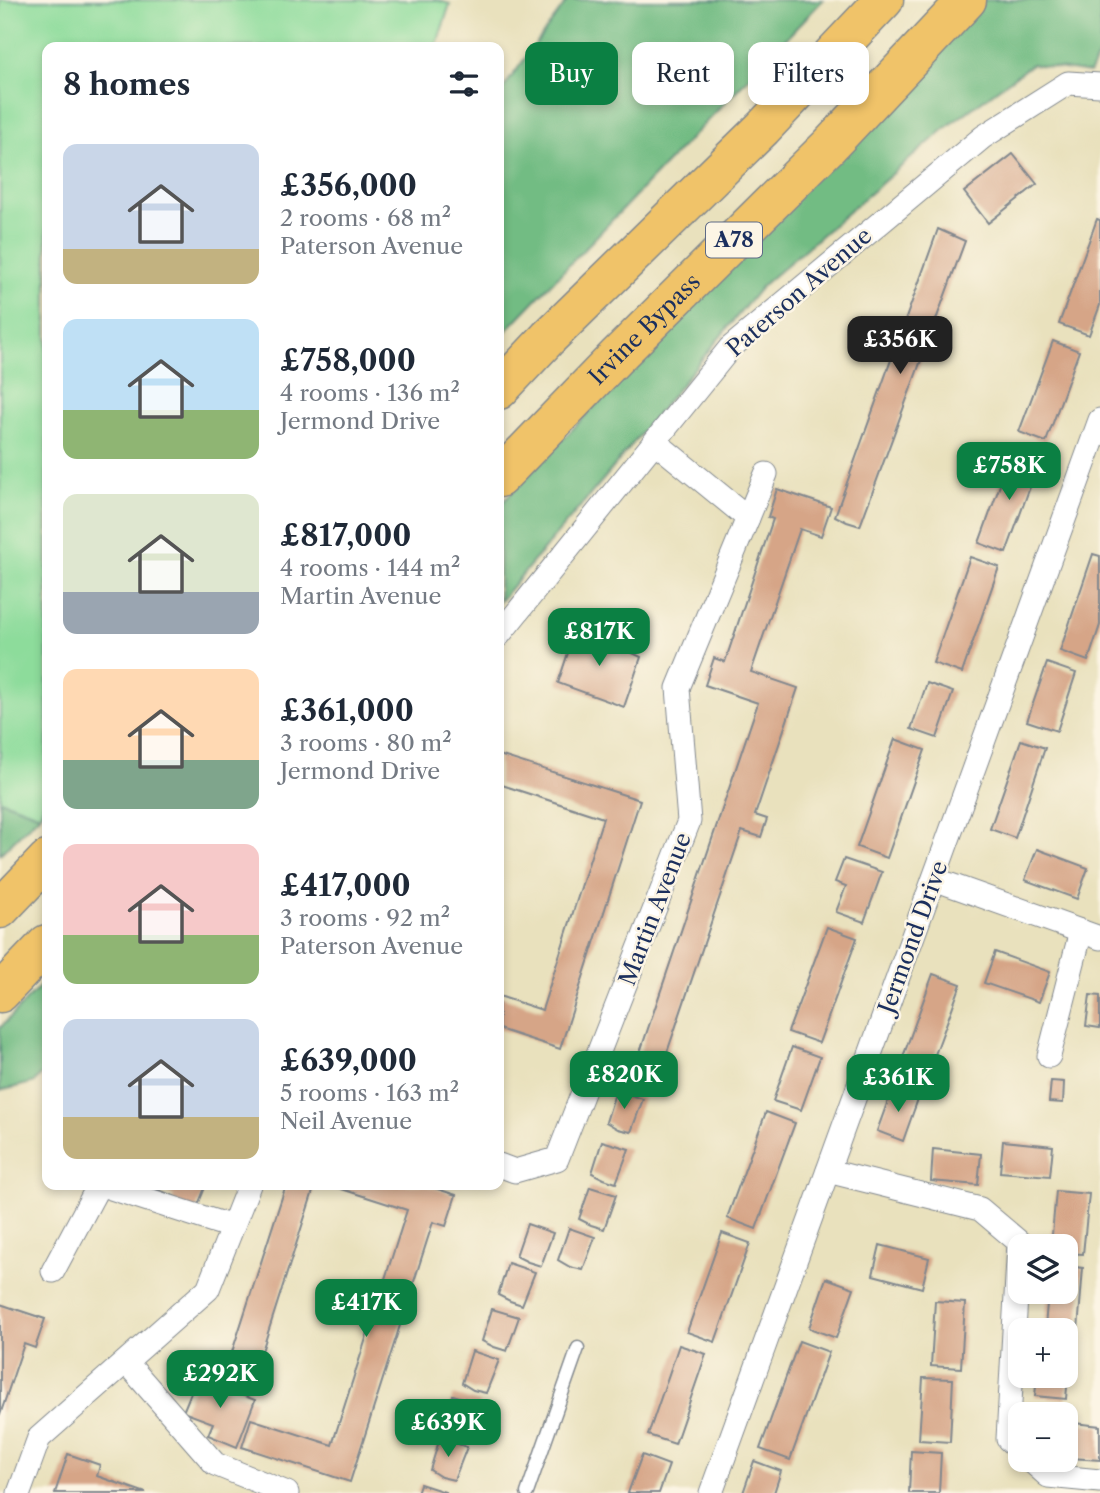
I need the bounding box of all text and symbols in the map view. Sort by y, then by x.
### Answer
chip: Buy [525,42,618,105]
chip: Rent [632,42,734,105]
chip: Filters [748,42,869,105]
icon: filters [445,65,483,103]
text: 8 homes [63,66,190,103]
text: £356,000 [280,167,417,204]
icon: home [119,172,203,256]
text: 2 rooms · 68 m² [280,204,451,232]
street label: Paterson Avenue [721,221,877,363]
road number: A78 [706,222,762,258]
text: Paterson Avenue [280,232,463,260]
street label: Irvine Bypass [583,268,706,391]
pin: £356K [851,316,949,376]
text: £356K [863,325,937,353]
text: £758,000 [280,342,416,379]
icon: home [119,347,203,431]
text: 4 rooms · 136 m² [280,379,460,407]
text: Jermond Drive [280,407,440,435]
pin: £758K [960,442,1058,502]
text: £758K [973,451,1045,479]
text: £817,000 [280,517,411,554]
icon: home [119,522,203,606]
text: 4 rooms · 144 m² [280,554,460,582]
text: Martin Avenue [280,582,441,610]
pin: £817K [550,608,648,668]
text: £817K [564,617,634,645]
text: £361,000 [280,692,414,729]
icon: home [119,697,203,781]
text: 3 rooms · 80 m² [280,729,452,757]
text: Jermond Drive [280,757,440,785]
street label: Martin Avenue [613,829,697,989]
street label: Jermond Drive [871,857,954,1020]
text: £417,000 [280,867,411,904]
icon: home [119,872,203,956]
text: 3 rooms · 92 m² [280,904,450,932]
text: Paterson Avenue [280,932,463,960]
text: £639,000 [280,1042,417,1079]
icon: home [119,1047,203,1131]
pin: £820K [575,1052,673,1111]
pin: £361K [849,1054,947,1114]
text: £820K [586,1060,662,1088]
text: £361K [863,1063,933,1091]
text: 5 rooms · 163 m² [280,1079,459,1107]
text: Neil Avenue [280,1107,412,1135]
map controls [1008,1234,1078,1472]
button: layers [1008,1234,1078,1304]
pin: £417K [317,1280,415,1339]
text: £417K [331,1288,401,1316]
button: + [1008,1318,1078,1388]
pin: £292K [171,1350,269,1410]
text: £292K [183,1359,257,1387]
pin: £639K [399,1400,497,1459]
button: − [1008,1402,1078,1472]
text: £639K [411,1408,485,1436]

